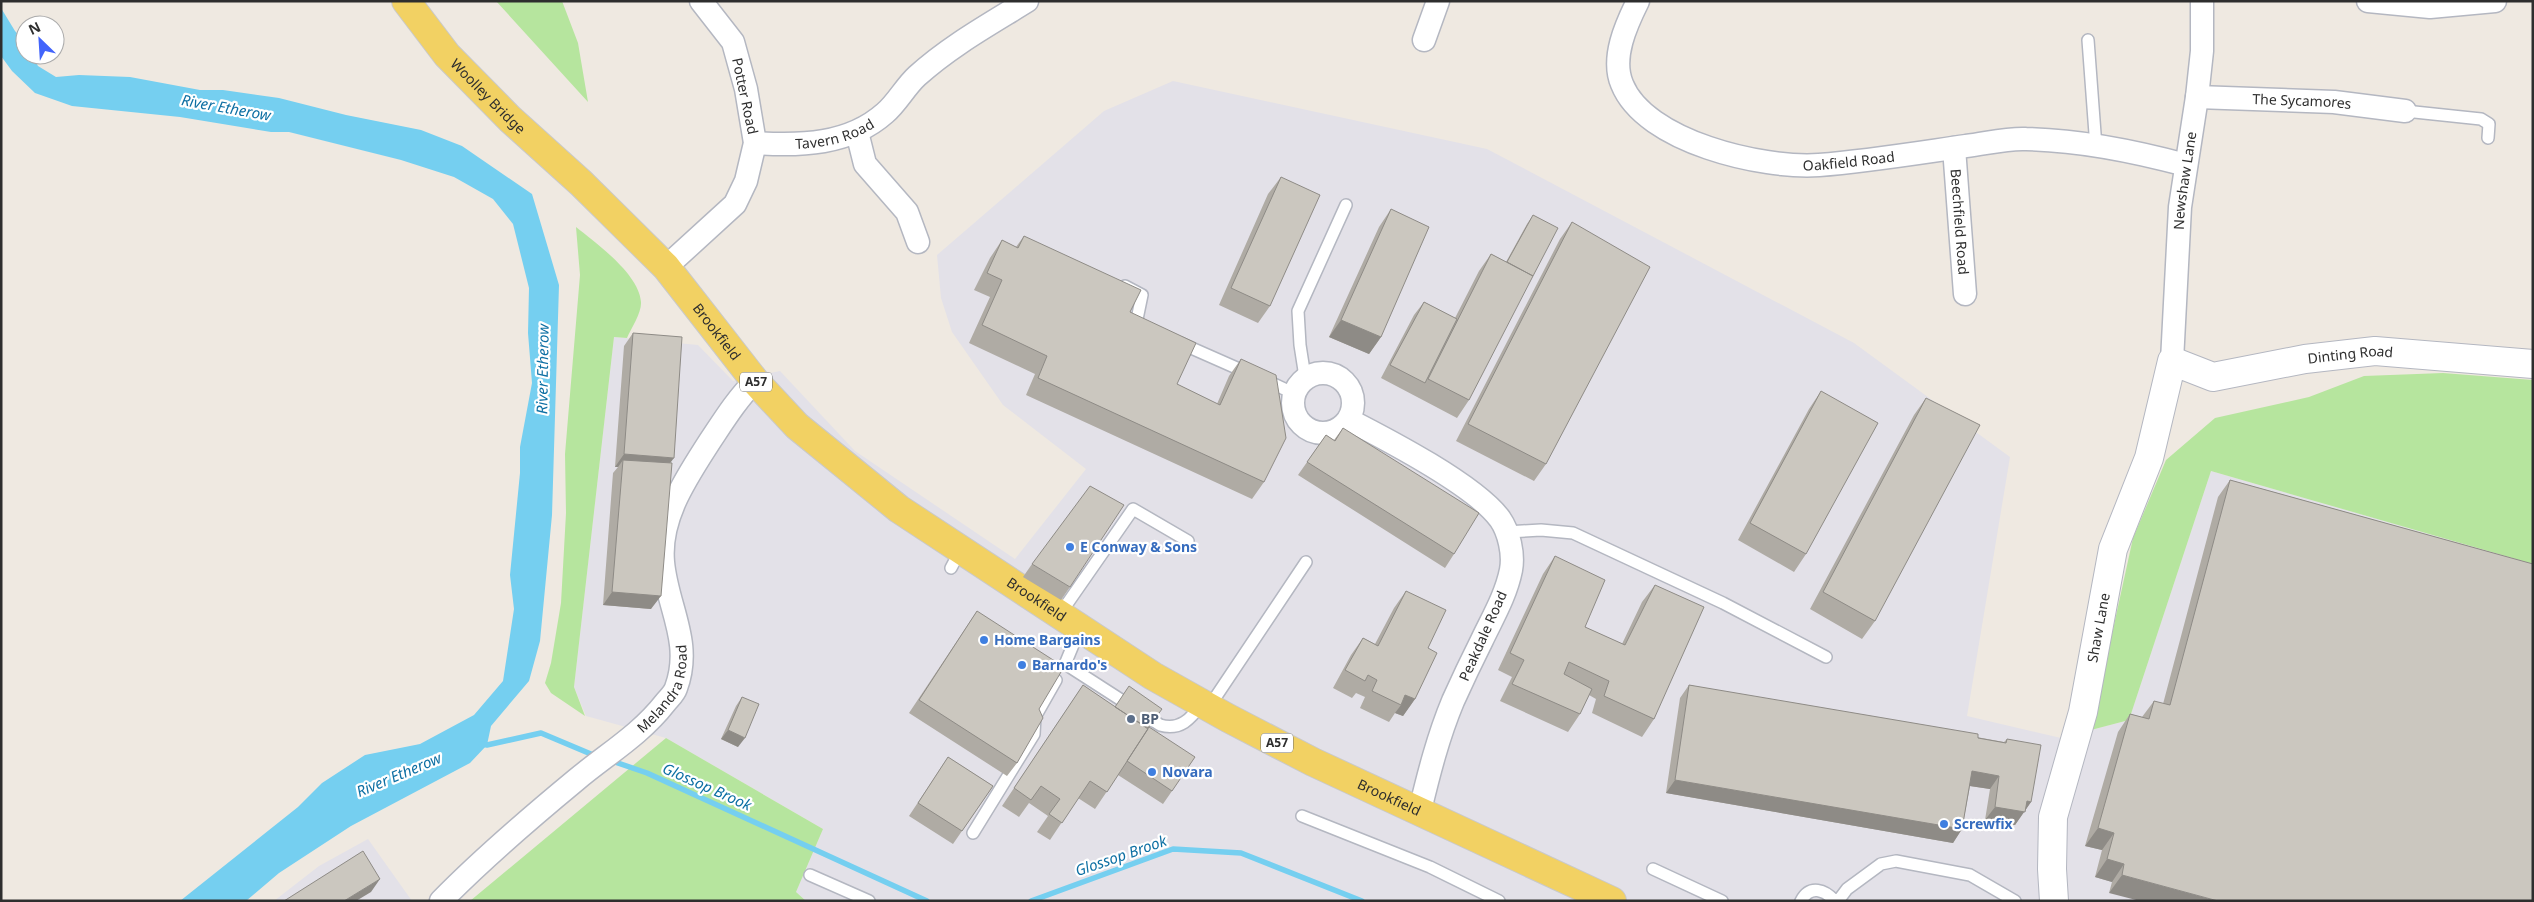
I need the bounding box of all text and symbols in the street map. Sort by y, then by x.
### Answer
north arrow [15,15,65,65]
text: N [25,17,43,39]
street label: Woolley Bridge [447,54,530,138]
street label: Potter Road [728,56,763,136]
water label: River Etherow [180,89,274,125]
street label: The Sycamores [2252,89,2353,113]
street label: Tavern Road [795,114,877,153]
street label: Newshaw Lane [2169,130,2201,230]
street label: Oakfield Road [1803,146,1896,174]
street label: Beechfield Road [1947,168,1974,275]
street label: Brookfield [689,299,745,364]
water label: River Etherow [531,322,553,414]
street label: Dinting Road [2307,341,2394,368]
road number: A57 [740,372,772,392]
place label: E Conway & Sons [1080,537,1197,556]
marker: E Conway & Sons [1064,541,1076,553]
street label: Brookfield [1003,572,1070,626]
street label: Peakdale Road [1454,588,1511,684]
street label: Shaw Lane [2082,591,2114,664]
place label: Home Bargains [994,630,1100,649]
marker: Home Bargains [978,634,990,646]
street label: Melandra Road [632,644,691,737]
place label: Barnardo's [1032,655,1107,674]
marker: Barnardo's [1016,659,1028,671]
place label: BP [1141,709,1159,728]
marker: BP [1125,713,1137,725]
road number: A57 [1261,734,1293,752]
water label: River Etherow [353,747,445,801]
water label: Glossop Brook [660,758,756,815]
place label: Novara [1162,762,1213,781]
marker: Novara [1146,766,1158,778]
street label: Brookfield [1355,774,1424,820]
place label: Screwfix [1954,814,2014,833]
marker: Screwfix [1938,818,1950,830]
water label: Glossop Brook [1072,830,1170,880]

